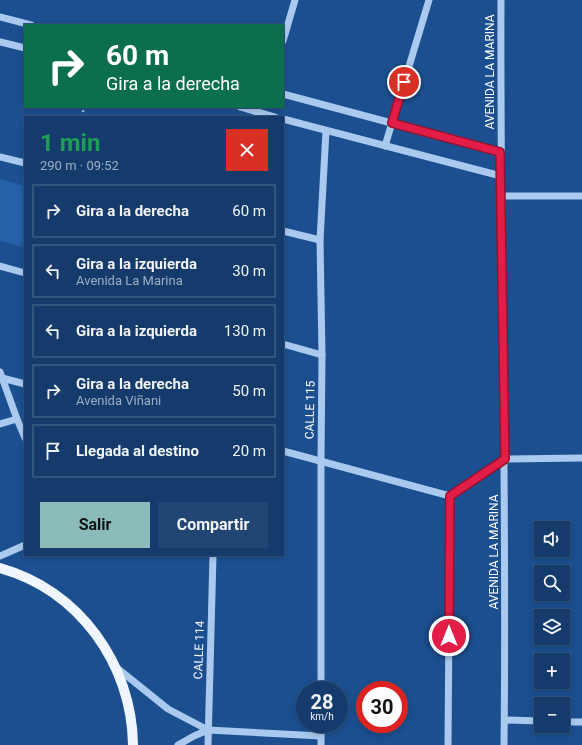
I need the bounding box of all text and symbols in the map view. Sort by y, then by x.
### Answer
street label: AVENIDA LA MARINA [483,14,497,130]
text: 60 m [106,39,169,72]
icon: right [40,40,92,92]
pin [387,65,421,99]
icon: arrive [393,71,415,93]
text: Gira a la derecha [106,73,240,94]
text: 1 min [40,129,100,157]
button: close [226,129,268,171]
text: 290 m · 09:52 [40,158,119,173]
icon: right [42,200,64,222]
text: Gira a la derecha [76,202,189,220]
text: 60 m [232,202,266,220]
text: Gira a la izquierda [76,255,197,273]
icon: left [42,260,64,282]
text: 30 m [232,262,266,280]
text: Avenida La Marina [76,273,183,288]
icon: left [42,320,64,342]
text: Gira a la izquierda [76,322,197,340]
text: 130 m [224,322,266,340]
text: Gira a la derecha [76,375,189,393]
icon: right [42,380,64,402]
street label: CALLE 115 [302,380,318,439]
text: 50 m [232,382,266,400]
text: Avenida Viñani [76,393,161,408]
icon: arrive [42,440,64,462]
text: Llegada al destino [76,442,199,460]
text: 20 m [232,442,266,460]
street label: AVENIDA LA MARINA [487,494,501,610]
button: Salir [40,502,150,548]
button: Compartir [158,502,268,548]
map controls [534,521,570,733]
button: sound [534,521,570,557]
button: search [534,565,570,601]
button: layers [534,609,570,645]
position arrow [428,615,470,657]
street label: CALLE 114 [191,620,207,680]
button: + [534,653,570,689]
speed limit sign: 30 [356,681,408,733]
text: 28 [311,690,333,714]
button: − [534,697,570,733]
text: km/h [310,711,334,722]

